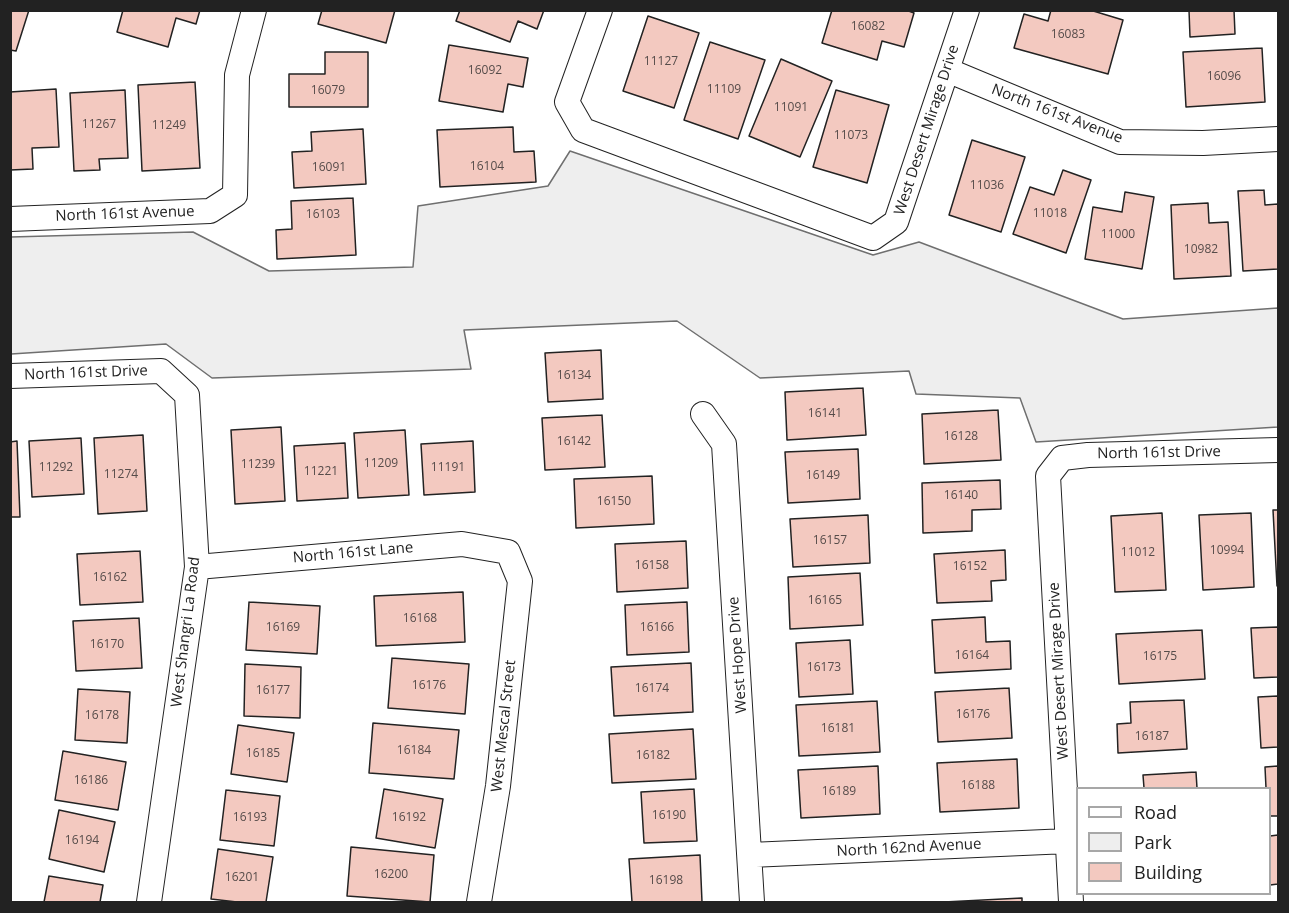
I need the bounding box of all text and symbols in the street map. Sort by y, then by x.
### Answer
house number: 16082 [851,20,885,34]
house number: 16083 [1051,28,1085,42]
street label: West Desert Mirage Drive [891,43,963,217]
house number: 11127 [644,55,678,69]
house number: 16092 [468,64,502,78]
house number: 16096 [1207,70,1241,84]
street label: North 161st Avenue [989,81,1125,147]
house number: 11109 [707,83,741,97]
house number: 16079 [311,84,345,98]
house number: 11091 [774,101,808,115]
house number: 11267 [82,118,116,132]
house number: 11249 [152,119,186,133]
house number: 11073 [834,129,868,143]
house number: 16104 [470,160,504,174]
house number: 16091 [312,161,346,175]
house number: 11036 [970,179,1004,193]
street label: North 161st Avenue [55,203,195,225]
house number: 11018 [1033,207,1067,221]
house number: 16103 [306,208,340,222]
house number: 11000 [1101,228,1135,242]
house number: 10982 [1184,243,1218,257]
street label: North 161st Drive [24,362,148,384]
house number: 16134 [557,369,591,383]
house number: 16141 [808,407,842,421]
house number: 16128 [944,430,978,444]
house number: 16142 [557,435,591,449]
street label: North 161st Drive [1097,443,1221,463]
house number: 11209 [364,457,398,471]
house number: 11239 [241,458,275,472]
house number: 11292 [39,461,73,475]
house number: 11191 [431,461,465,475]
house number: 11221 [304,465,338,479]
house number: 11274 [104,468,138,482]
house number: 16149 [806,469,840,483]
house number: 16140 [944,489,978,503]
house number: 16150 [597,495,631,509]
house number: 16157 [813,534,847,548]
street label: North 161st Lane [292,539,414,567]
house number: 10994 [1210,544,1244,558]
house number: 11012 [1121,546,1155,560]
street label: West Shangri La Road [168,556,204,708]
house number: 16158 [635,559,669,573]
house number: 16152 [953,560,987,574]
house number: 16162 [93,571,127,585]
street label: West Desert Mirage Drive [1045,582,1073,760]
house number: 16165 [808,594,842,608]
street label: West Hope Drive [725,596,751,714]
house number: 16168 [403,612,437,626]
house number: 16169 [266,621,300,635]
house number: 16166 [640,621,674,635]
house number: 16170 [90,638,124,652]
house number: 16164 [955,649,989,663]
house number: 16175 [1143,650,1177,664]
street label: West Mescal Street [488,659,520,793]
house number: 16173 [807,661,841,675]
house number: 16176 [412,679,446,693]
house number: 16174 [635,682,669,696]
house number: 16177 [256,684,290,698]
house number: 16176 [956,708,990,722]
house number: 16178 [85,709,119,723]
house number: 16181 [821,722,855,736]
house number: 16187 [1135,730,1169,744]
house number: 16184 [397,744,431,758]
house number: 16185 [246,747,280,761]
house number: 16182 [636,749,670,763]
house number: 16186 [74,774,108,788]
house number: 16188 [961,779,995,793]
house number: 16189 [822,785,856,799]
legend [1076,787,1271,895]
text: Road [1134,800,1177,824]
house number: 16190 [652,809,686,823]
house number: 16193 [233,811,267,825]
house number: 16192 [392,811,426,825]
text: Park [1134,830,1172,854]
house number: 16194 [65,834,99,848]
street label: North 162nd Avenue [836,835,982,861]
text: Building [1134,860,1202,884]
house number: 16200 [374,868,408,882]
house number: 16201 [225,871,259,885]
house number: 16198 [649,874,683,888]

